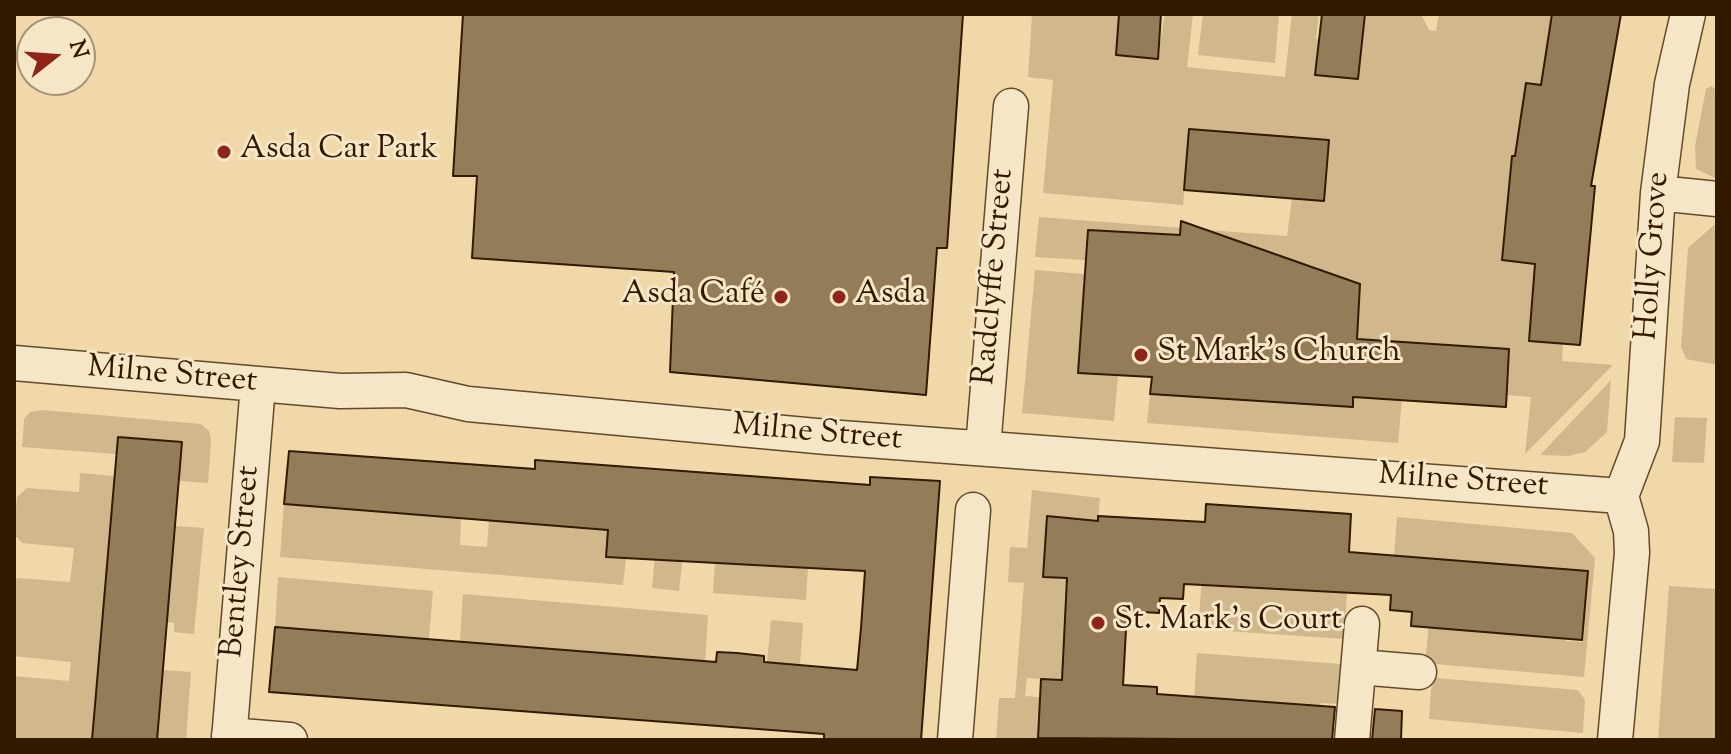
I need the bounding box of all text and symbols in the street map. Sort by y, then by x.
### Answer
north arrow [16,16,96,96]
text: N [59,36,95,63]
place label: Asda Car Park [240,133,438,171]
marker: Asda Car Park [215,143,233,161]
street label: Radclyffe Street [967,167,1025,387]
street label: Holly Grove [1630,171,1680,341]
place label: Asda Café [621,278,765,316]
place label: Asda [855,278,926,316]
marker: Asda Café [772,288,790,306]
marker: Asda [830,288,848,306]
place label: St Mark's Church [1157,336,1401,374]
marker: St Mark's Church [1132,346,1150,364]
street label: Milne Street [85,350,259,404]
street label: Milne Street [730,408,904,462]
street label: Milne Street [1377,458,1549,508]
street label: Bentley Street [215,464,271,660]
place label: St. Mark's Court [1114,604,1342,642]
marker: St. Mark's Court [1089,614,1107,632]

